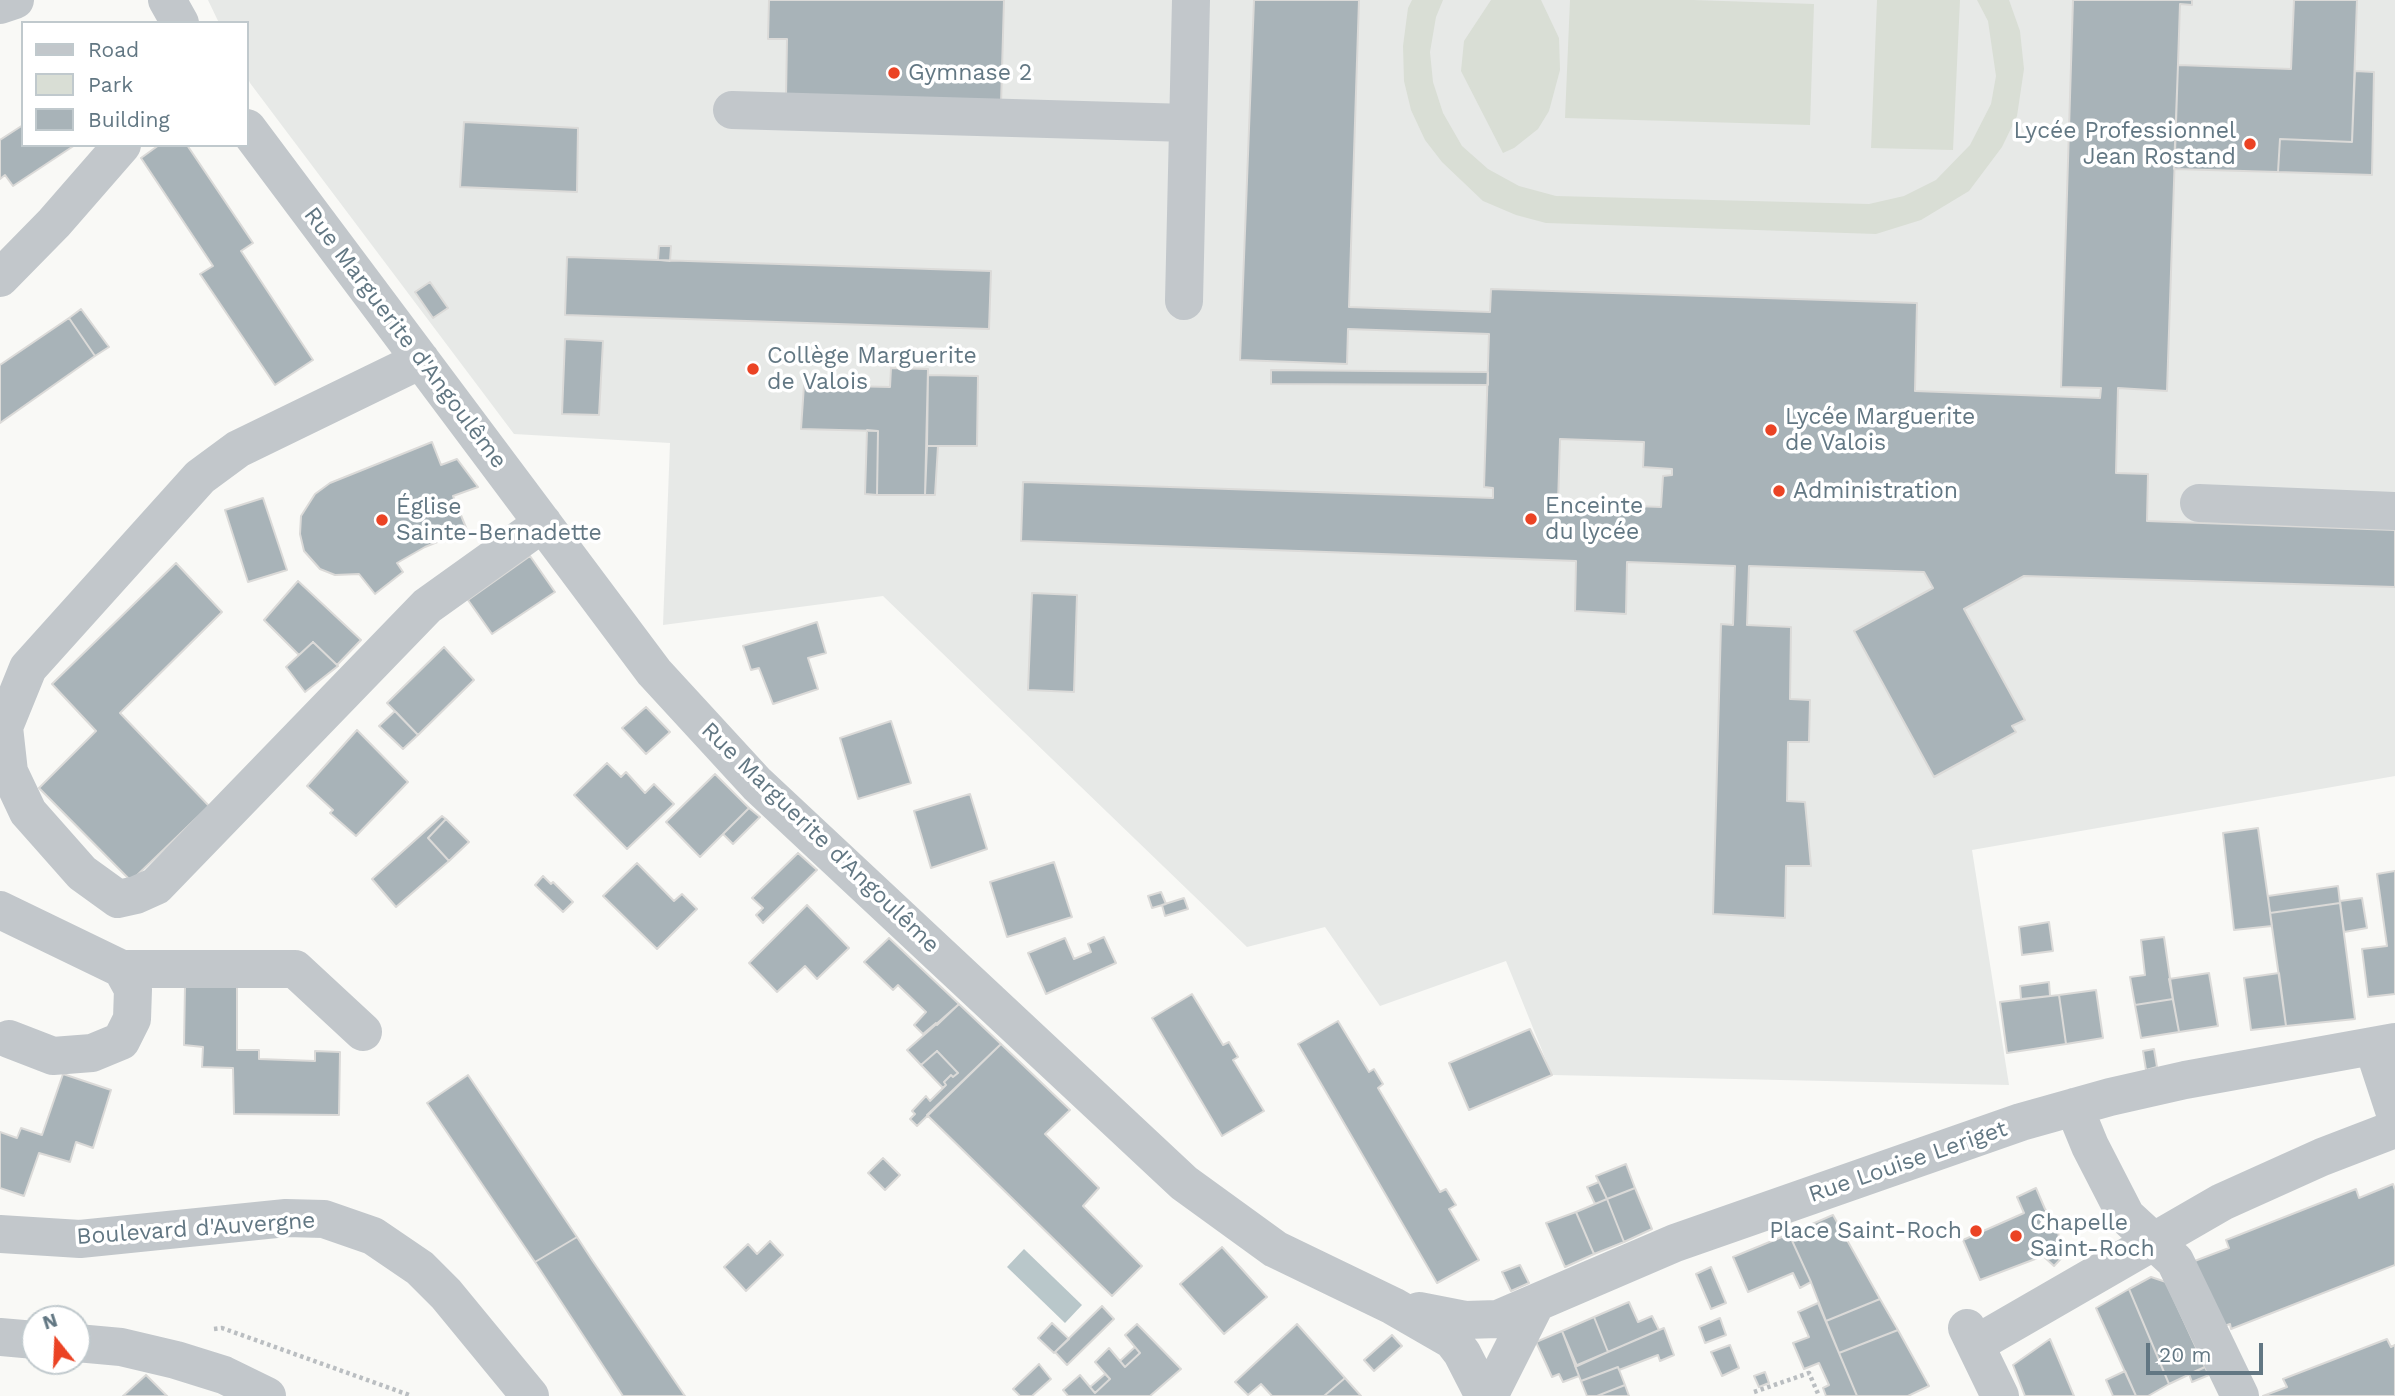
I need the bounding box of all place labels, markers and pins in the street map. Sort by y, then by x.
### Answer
place label: Gymnase 2 [908,59,1032,87]
marker: Gymnase 2 [886,65,902,81]
place label: Lycée Professionnel Jean Rostand [2014,117,2236,171]
marker: Lycée Professionnel Jean Rostand [2242,136,2258,152]
place label: Collège Marguerite de Valois [767,342,977,396]
marker: Collège Marguerite de Valois [745,361,761,377]
place label: Lycée Marguerite de Valois [1785,403,1975,457]
marker: Lycée Marguerite de Valois [1763,422,1779,438]
place label: Administration [1793,477,1958,505]
marker: Administration [1771,483,1787,499]
place label: Enceinte du lycée [1545,492,1643,546]
place label: Église Sainte-Bernadette [396,493,602,547]
marker: Enceinte du lycée [1523,511,1539,527]
marker: Église Sainte-Bernadette [374,512,390,528]
place label: Chapelle Saint-Roch [2030,1209,2155,1263]
place label: Place Saint-Roch [1769,1217,1962,1245]
marker: Place Saint-Roch [1968,1223,1984,1239]
marker: Chapelle Saint-Roch [2008,1228,2024,1244]

